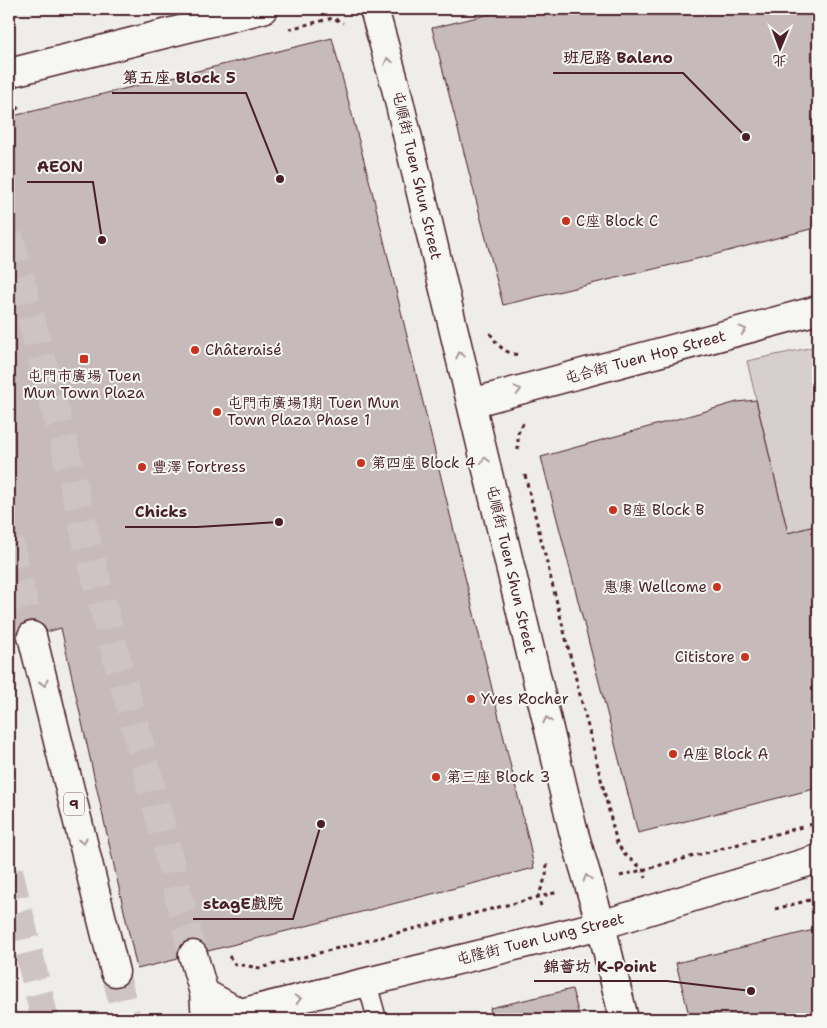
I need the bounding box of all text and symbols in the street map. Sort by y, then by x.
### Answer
north arrow [754,22,804,72]
callout: 班尼路 Baleno [553,42,683,73]
text: 班尼路 Baleno [563,47,673,68]
text: 北 [773,52,787,70]
one-way arrow [384,58,394,66]
callout: 第五座 Block 5 [112,62,246,93]
text: 第五座 Block 5 [122,67,236,88]
street label: 屯順街 Tuen Shun Street [388,88,446,262]
callout: AEON [27,151,93,182]
text: AEON [37,156,83,177]
place label: C座 Block C [576,211,658,231]
marker: C座 Block C [560,215,572,227]
street label: 屯合街 Tuen Hop Street [562,326,728,388]
one-way arrow [738,326,746,336]
place label: Châteraisé [205,340,282,360]
marker: Châteraisé [189,344,201,356]
one-way arrow [455,351,466,360]
marker: 屯門市廣場 Tuen Mun Town Plaza [78,353,90,365]
place label: 屯門市廣場 Tuen Mun Town Plaza [23,366,145,403]
one-way arrow [514,386,522,396]
place label: 屯門市廣場1期 Tuen Mun Town Plaza Phase 1 [227,393,399,430]
marker: 屯門市廣場1期 Tuen Mun Town Plaza Phase 1 [211,406,223,418]
place label: 第四座 Block 4 [371,453,475,473]
one-way arrow [480,456,491,465]
place label: 豐澤 Fortress [152,457,246,477]
marker: 第四座 Block 4 [355,457,367,469]
marker: 豐澤 Fortress [136,461,148,473]
street label: 屯順街 Tuen Shun Street [482,482,540,656]
callout: Chicks [125,496,197,527]
place label: B座 Block B [623,500,705,520]
text: Chicks [135,501,187,522]
marker: B座 Block B [607,504,619,516]
place label: 惠康 Wellcome [603,577,707,597]
marker: 惠康 Wellcome [711,581,723,593]
place label: Citistore [675,647,735,667]
marker: Citistore [739,651,751,663]
one-way arrow [38,679,49,688]
place label: Yves Rocher [481,689,569,709]
marker: Yves Rocher [465,693,477,705]
one-way arrow [542,716,553,725]
place label: A座 Block A [683,744,769,764]
marker: A座 Block A [667,748,679,760]
place label: 第三座 Block 3 [446,767,550,787]
marker: 第三座 Block 3 [430,771,442,783]
road number: 9 [64,792,84,816]
one-way arrow [77,837,88,846]
one-way arrow [583,874,593,882]
callout: stagE戲院 [193,888,293,919]
text: stagE戲院 [203,893,283,914]
street label: 屯隆街 Tuen Lung Street [454,908,626,970]
callout: 錦薈坊 K-Point [534,950,667,981]
text: 錦薈坊 K-Point [543,956,657,977]
one-way arrow [294,994,303,1005]

